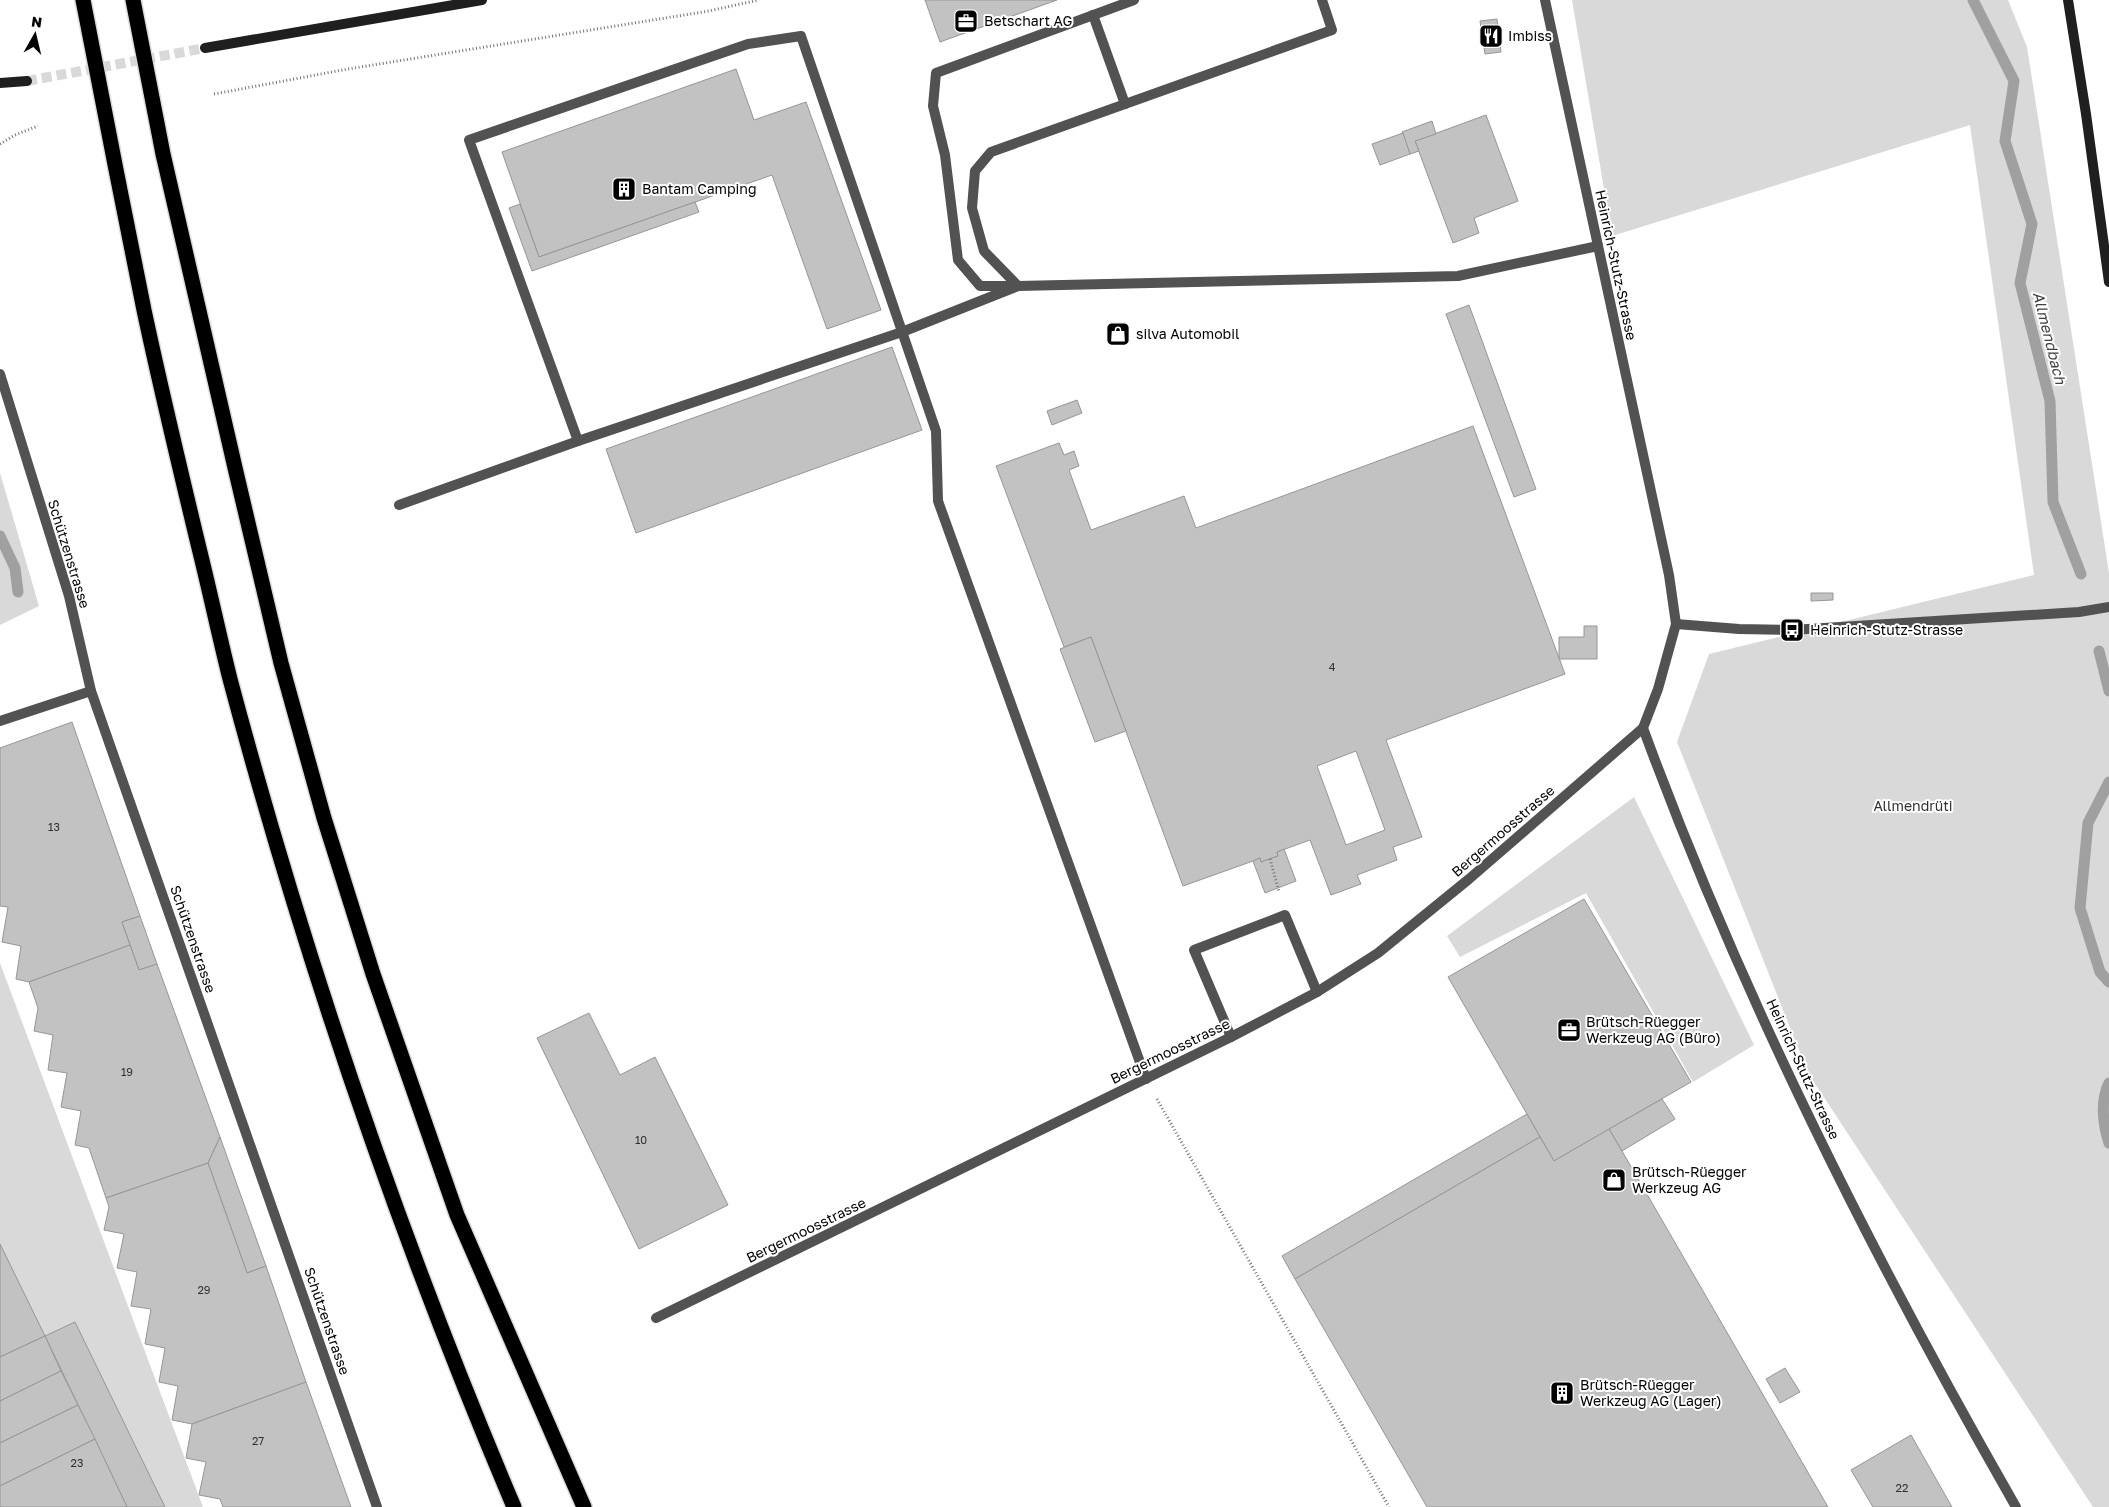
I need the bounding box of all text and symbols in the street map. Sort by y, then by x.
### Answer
office icon: Betschart AG [953,8,979,34]
north arrow [10,10,60,60]
text: N [30,12,43,31]
place label: Betschart AG [984,12,1073,29]
restaurant icon: Imbiss [1478,23,1504,49]
place label: Imbiss [1508,27,1552,44]
building icon: Bantam Camping [611,176,637,202]
place label: Bantam Camping [642,180,757,197]
street label: Heinrich-Stutz-Strasse [1592,188,1641,342]
water label: Allmendbach [2030,290,2070,387]
shop icon: silva Automobil [1105,321,1131,347]
place label: silva Automobil [1136,325,1239,342]
street label: Schützenstrasse [45,498,94,610]
bus stop icon: Heinrich-Stutz-Strasse [1779,617,1805,643]
place label: Heinrich-Stutz-Strasse [1810,621,1963,638]
house number: 4 [1329,660,1336,673]
street label: Bergermoosstrasse [1448,781,1558,880]
park label: Allmendrüti [1873,797,1953,814]
house number: 13 [48,820,60,833]
street label: Schützenstrasse [167,883,220,995]
street label: Heinrich-Stutz-Strasse [1763,996,1844,1142]
place label: Brütsch-Rüegger Werkzeug AG (Büro) [1586,1013,1721,1046]
street label: Bergermoosstrasse [1107,1014,1232,1087]
office icon: Brütsch-Rüegger Werkzeug AG (Büro) [1556,1017,1582,1043]
house number: 19 [121,1065,133,1078]
house number: 10 [635,1133,647,1146]
place label: Brütsch-Rüegger Werkzeug AG [1632,1163,1747,1196]
shop icon: Brütsch-Rüegger Werkzeug AG [1601,1167,1627,1193]
street label: Bergermoosstrasse [743,1193,868,1266]
street label: Schützenstrasse [301,1265,354,1377]
house number: 29 [197,1283,211,1296]
place label: Brütsch-Rüegger Werkzeug AG (Lager) [1580,1376,1722,1409]
building icon: Brütsch-Rüegger Werkzeug AG (Lager) [1549,1380,1575,1406]
house number: 27 [252,1434,264,1447]
house number: 23 [71,1456,83,1469]
house number: 22 [1896,1481,1908,1494]

